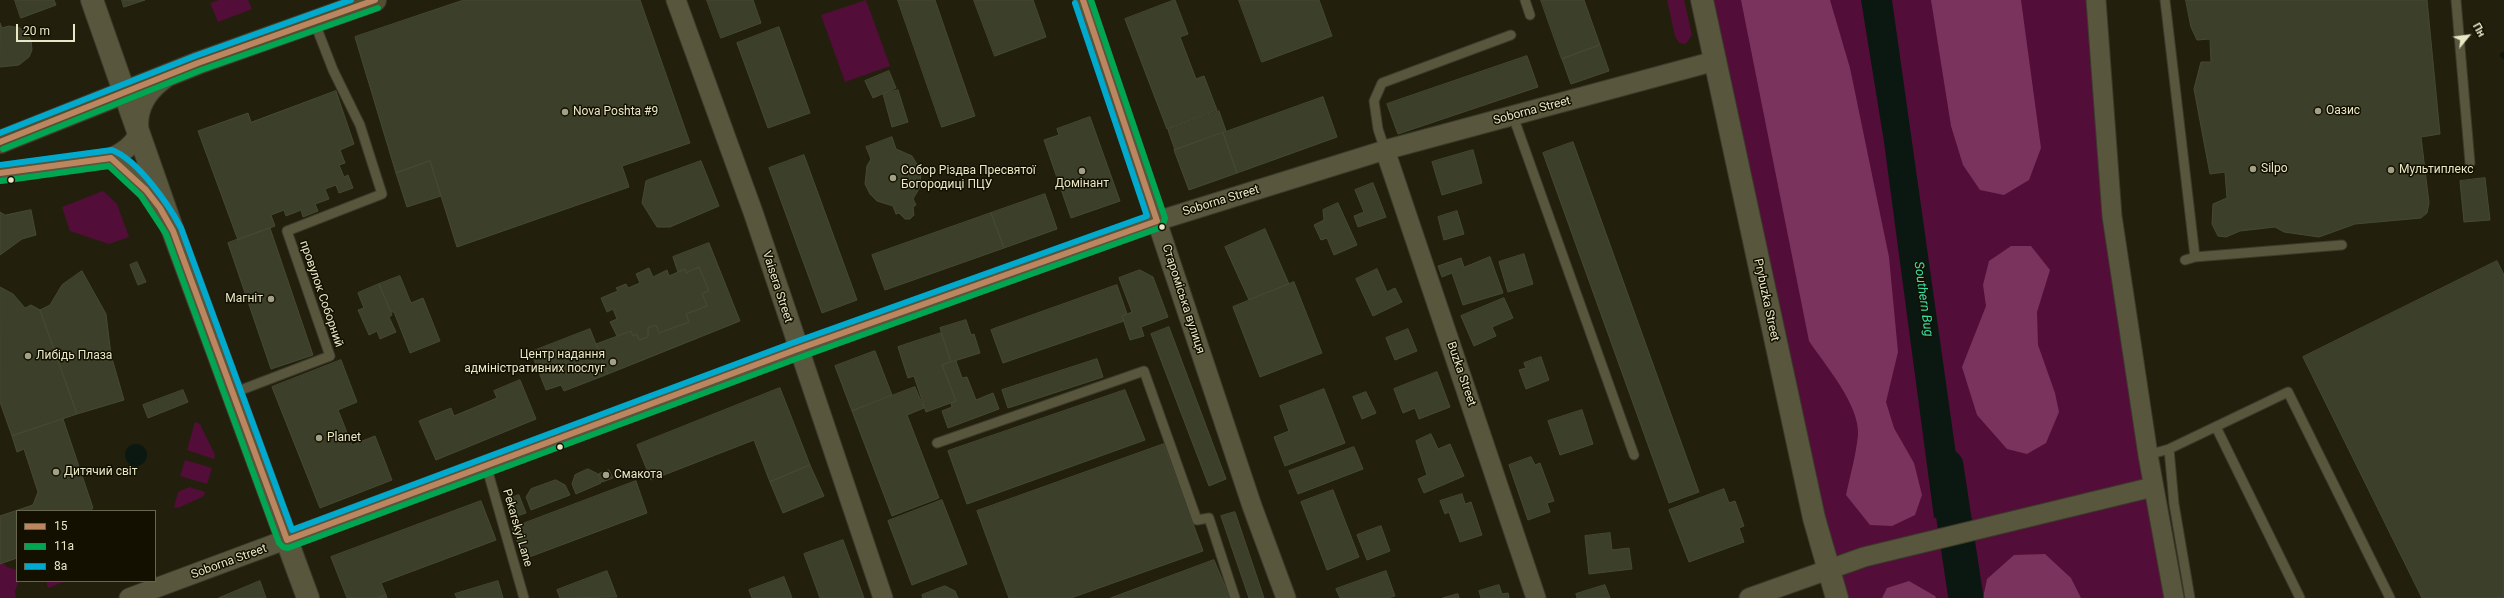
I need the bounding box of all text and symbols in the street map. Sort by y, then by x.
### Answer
scale bar [18,16,77,42]
north arrow [2448,16,2488,56]
text: Пн [2470,21,2488,39]
text: 20 m [23,24,50,38]
street label: Soborna Street [1492,94,1572,128]
place label: Оазис [2326,104,2360,118]
place label: Nova Poshta #9 [573,105,658,119]
marker: Оазис [2313,106,2323,116]
marker: Nova Poshta #9 [560,107,570,117]
place label: Silpo [2261,162,2288,176]
place label: Мультиплекс [2399,163,2474,177]
place label: Собор Різдва Пресвятої Богородиці ПЦУ [901,164,1036,192]
marker: Silpo [2248,164,2258,174]
marker: Мультиплекс [2386,165,2396,175]
marker: Домінант [1077,166,1087,176]
marker: Собор Різдва Пресвятої Богородиці ПЦУ [888,173,898,183]
unlabelled marker [6,175,16,185]
place label: Домінант [1055,177,1109,191]
street label: Soborna Street [1181,183,1261,219]
unlabelled marker [1157,222,1167,232]
street label: провулок Соборний [296,239,346,349]
street label: Староміська вулиця [1159,243,1207,355]
street label: Vaisera Street [759,249,795,325]
street label: Prybuzka Street [1750,257,1782,343]
water label: Southern Bug [1910,260,1936,338]
place label: Магніт [225,292,263,306]
marker: Магніт [266,294,276,304]
street label: Buzka Street [1443,340,1479,408]
place label: Центр надання адміністративних послуг [464,348,605,376]
place label: Либідь Плаза [36,349,112,363]
marker: Либідь Плаза [23,351,33,361]
marker: Центр надання адміністративних послуг [608,357,618,367]
place label: Planet [327,431,361,445]
marker: Planet [314,433,324,443]
unlabelled marker [555,442,565,452]
place label: Дитячий світ [64,465,137,479]
marker: Дитячий світ [51,467,61,477]
place label: Смакота [614,468,663,482]
marker: Смакота [601,470,611,480]
street label: Pekarskyi Lane [499,487,535,569]
legend [16,510,156,582]
text: 15 [54,519,68,533]
text: 11а [54,539,74,553]
street label: Soborna Street [189,542,269,582]
text: 8а [54,559,67,573]

